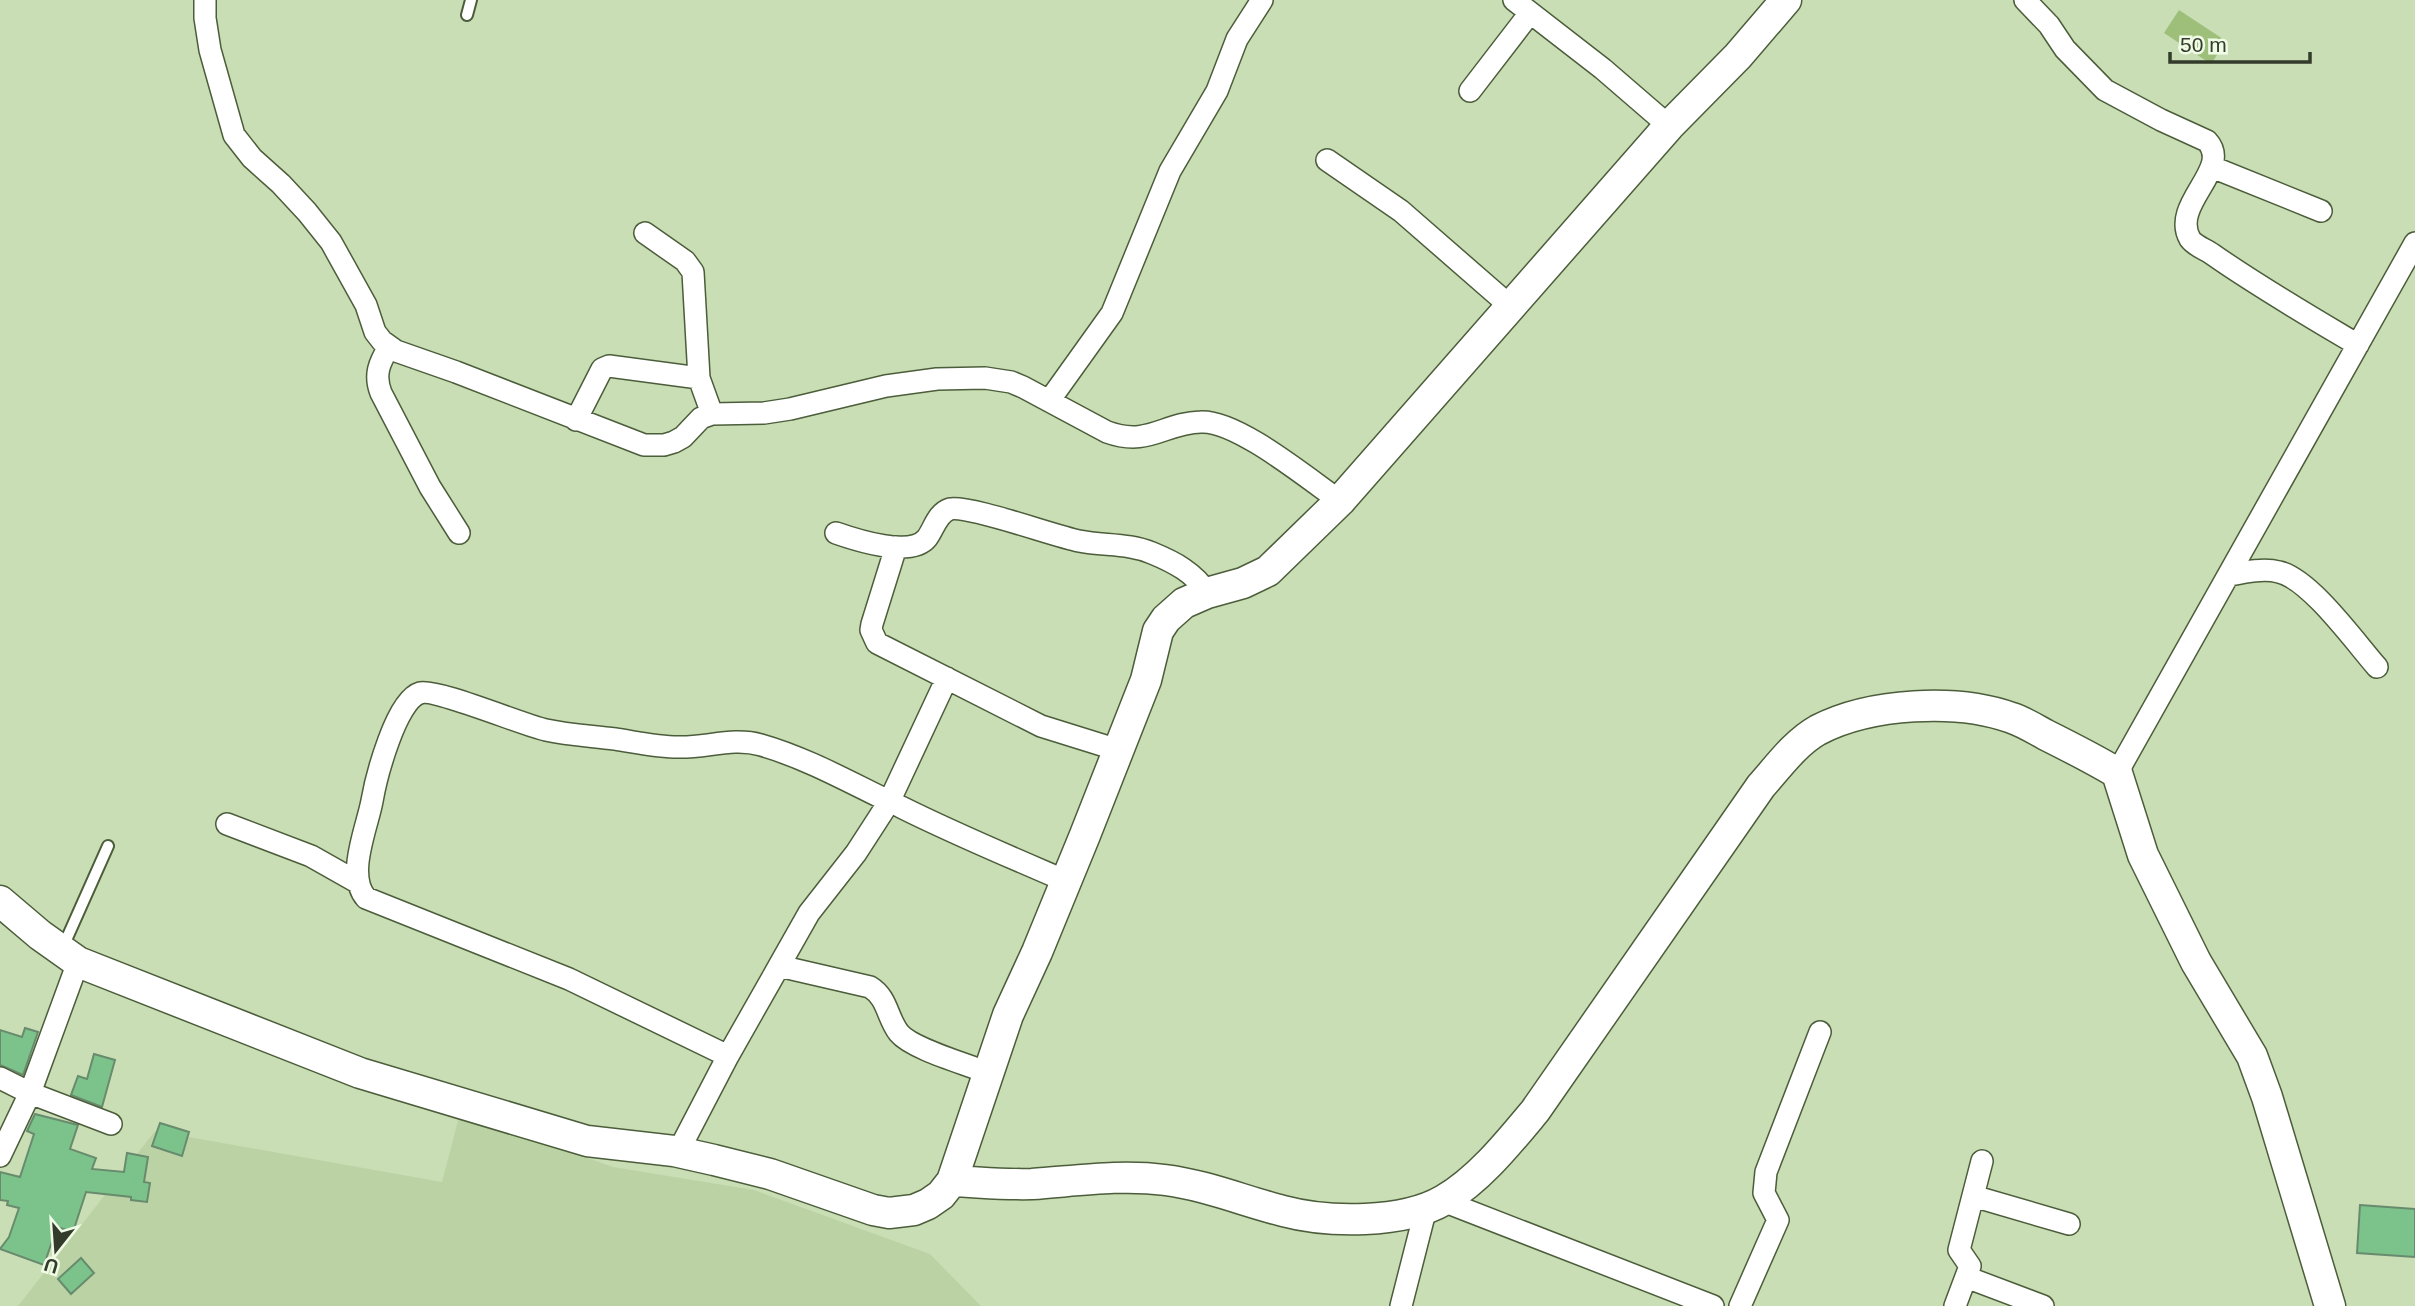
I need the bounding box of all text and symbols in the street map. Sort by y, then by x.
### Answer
scale bar [2170,21,2310,65]
text: 50 m [2180,33,2227,56]
north arrow [21,1215,91,1285]
text: U [42,1254,61,1278]

